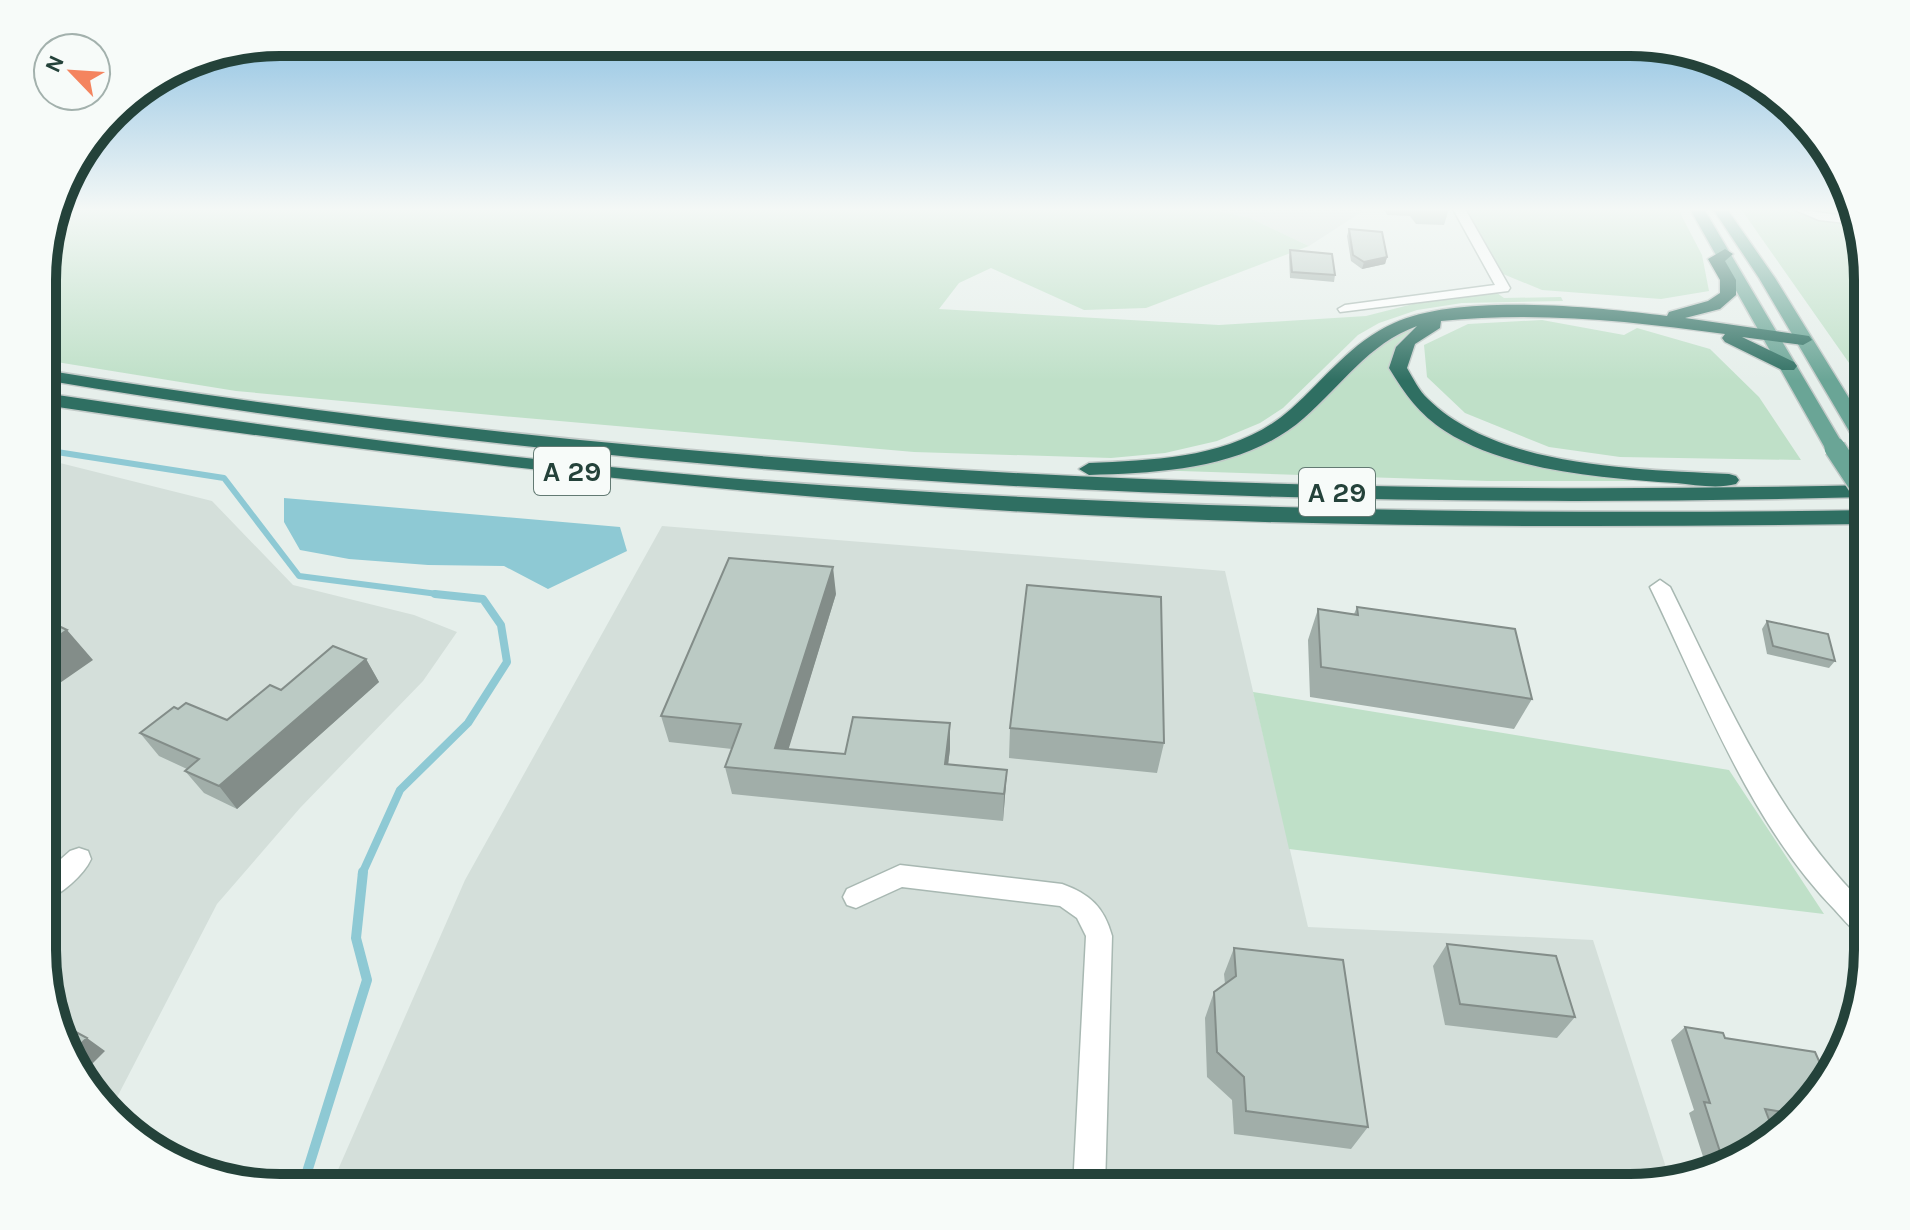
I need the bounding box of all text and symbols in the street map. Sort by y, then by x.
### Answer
north arrow [32,32,112,112]
text: N [40,51,70,77]
road number: A 29 [534,447,610,495]
road number: A 29 [1299,468,1375,516]

